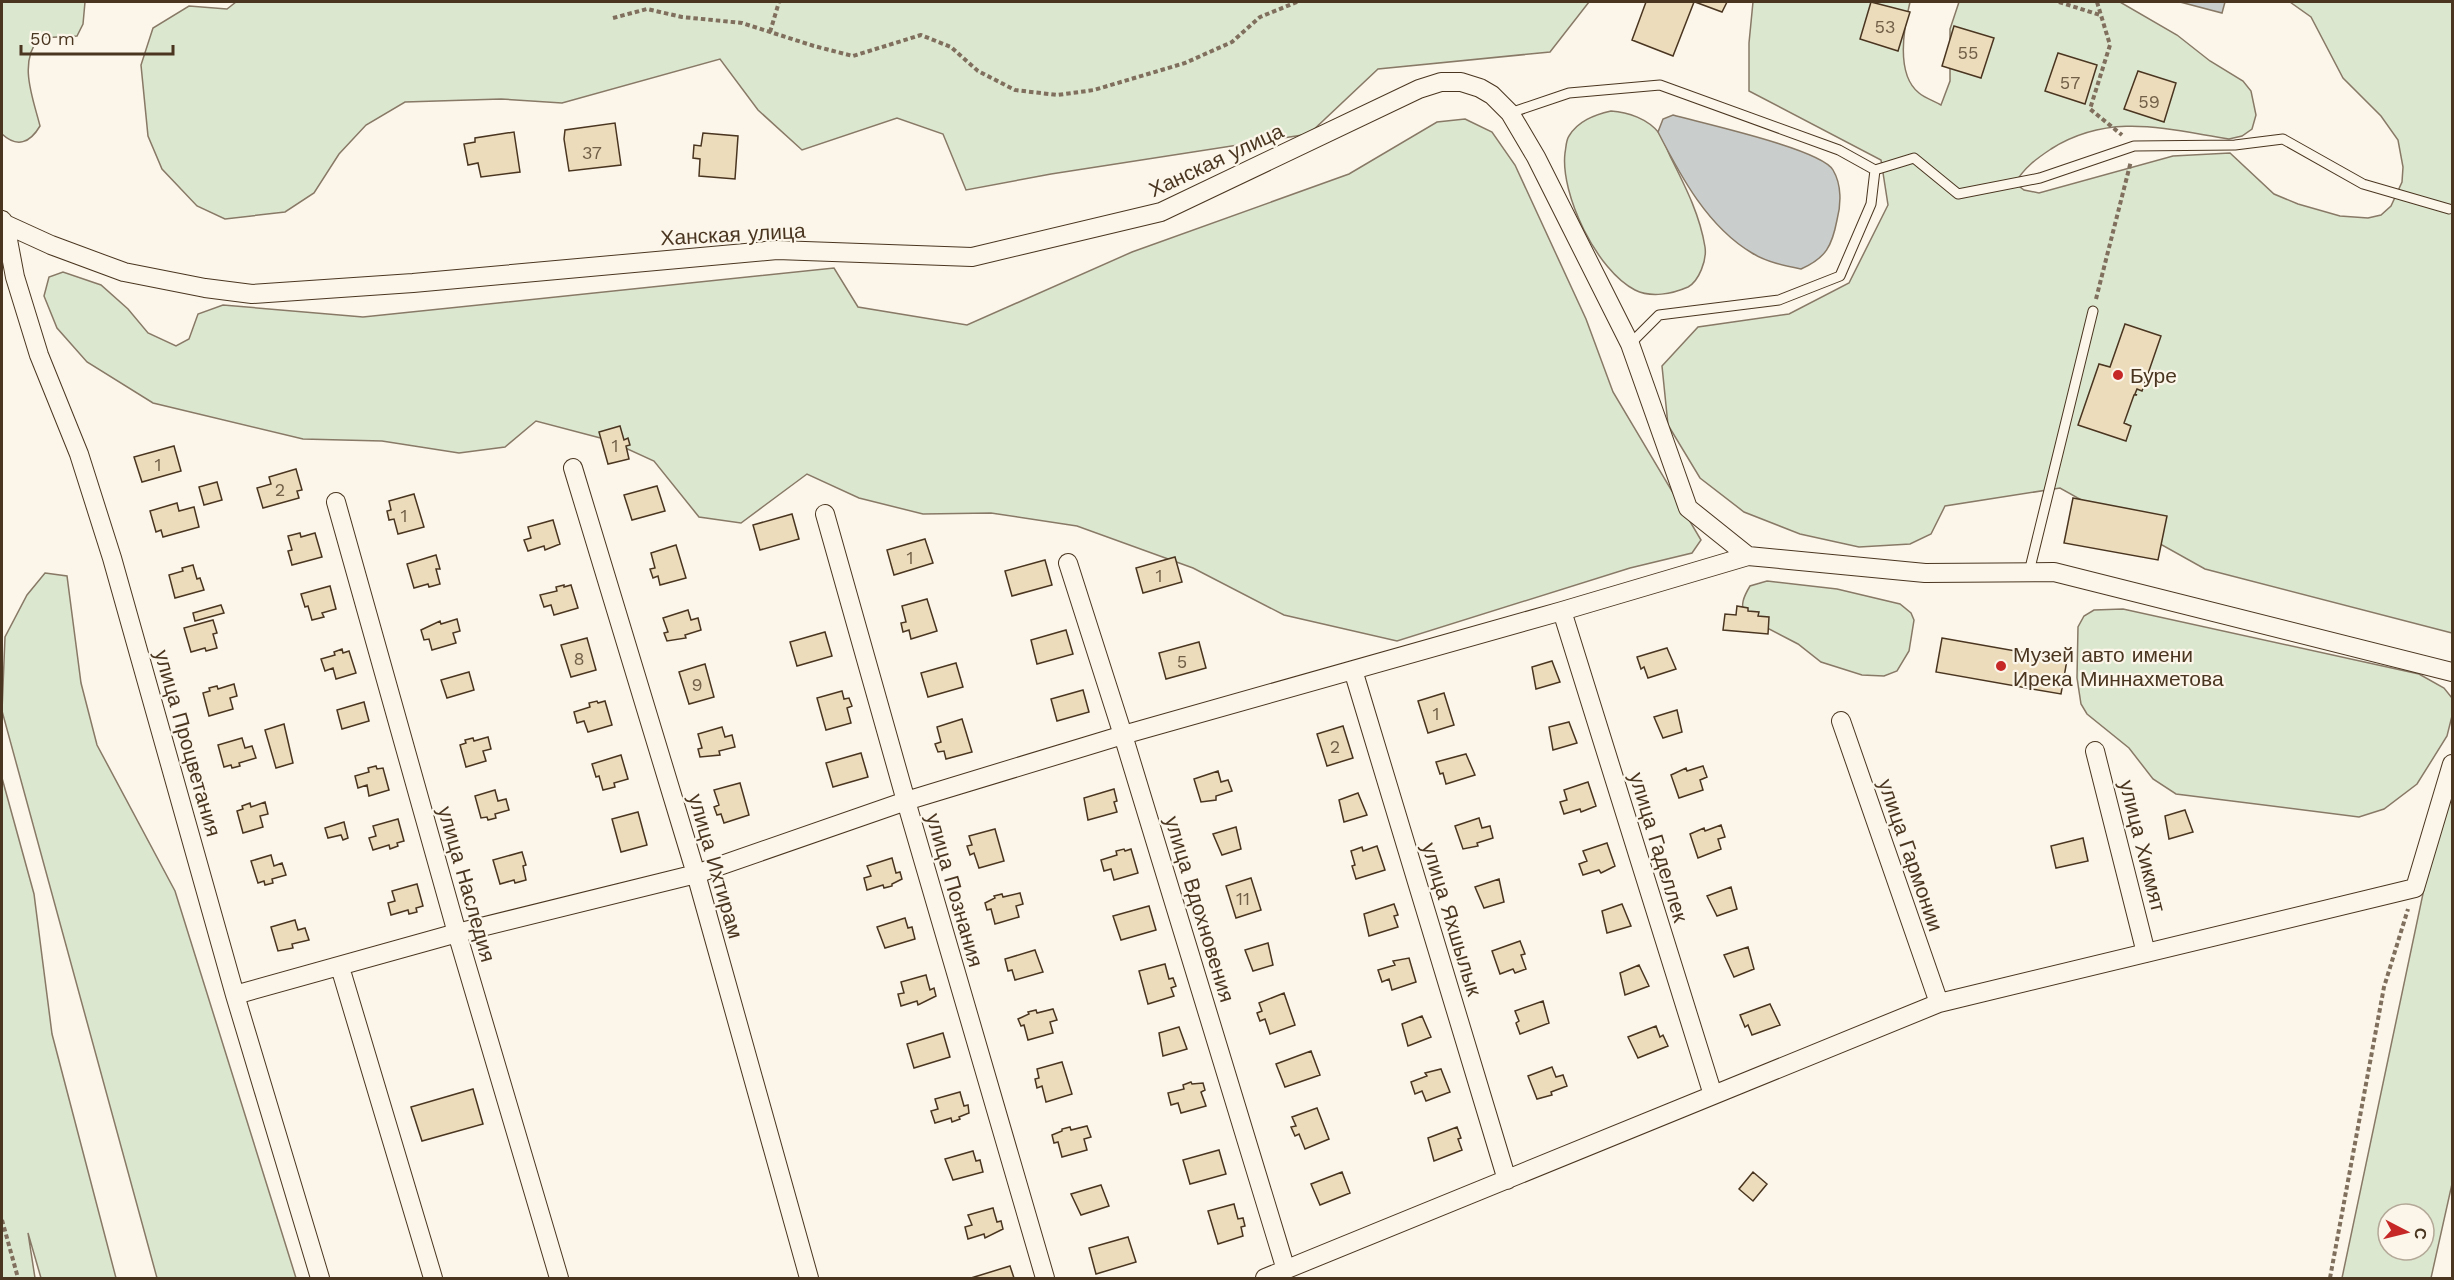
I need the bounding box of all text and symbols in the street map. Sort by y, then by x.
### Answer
house number: 53 [1875,16,1895,37]
scale bar [21,18,172,56]
text: 50 m [30,28,75,49]
house number: 55 [1958,42,1978,63]
house number: 57 [2060,72,2080,93]
house number: 59 [2138,91,2160,112]
street label: Ханская улица [1145,118,1287,202]
house number: 37 [582,142,602,163]
street label: Ханская улица [660,218,807,250]
place label: Буре [2130,363,2177,388]
marker: Буре [2111,368,2125,382]
house number: 1 [611,435,619,456]
house number: 1 [154,454,162,475]
house number: 2 [275,479,285,500]
house number: 1 [400,505,408,526]
house number: 1 [906,547,914,568]
house number: 1 [1155,565,1163,586]
place label: Музей авто имени Ирека Миннахметова [2013,642,2224,691]
street label: улица Процветания [149,647,227,839]
house number: 8 [573,648,585,669]
house number: 5 [1177,651,1187,672]
marker: Музей авто имени Ирека Миннахметова [1994,659,2008,673]
house number: 9 [691,674,703,695]
house number: 1 [1432,703,1440,724]
house number: 2 [1330,736,1340,757]
street label: улица Гаделлек [1624,769,1694,926]
street label: улица Гармонии [1873,775,1949,935]
street label: улица Хикмят [2115,777,2172,915]
street label: улица Ихтирам [683,791,749,941]
street label: улица Наследия [433,803,501,965]
street label: улица Познания [921,810,989,970]
street label: улица Вдохновения [1160,813,1240,1005]
street label: улица Яхшылык [1417,839,1487,999]
house number: 11 [1236,888,1250,909]
north arrow [2376,1202,2436,1262]
text: С [2410,1227,2431,1241]

